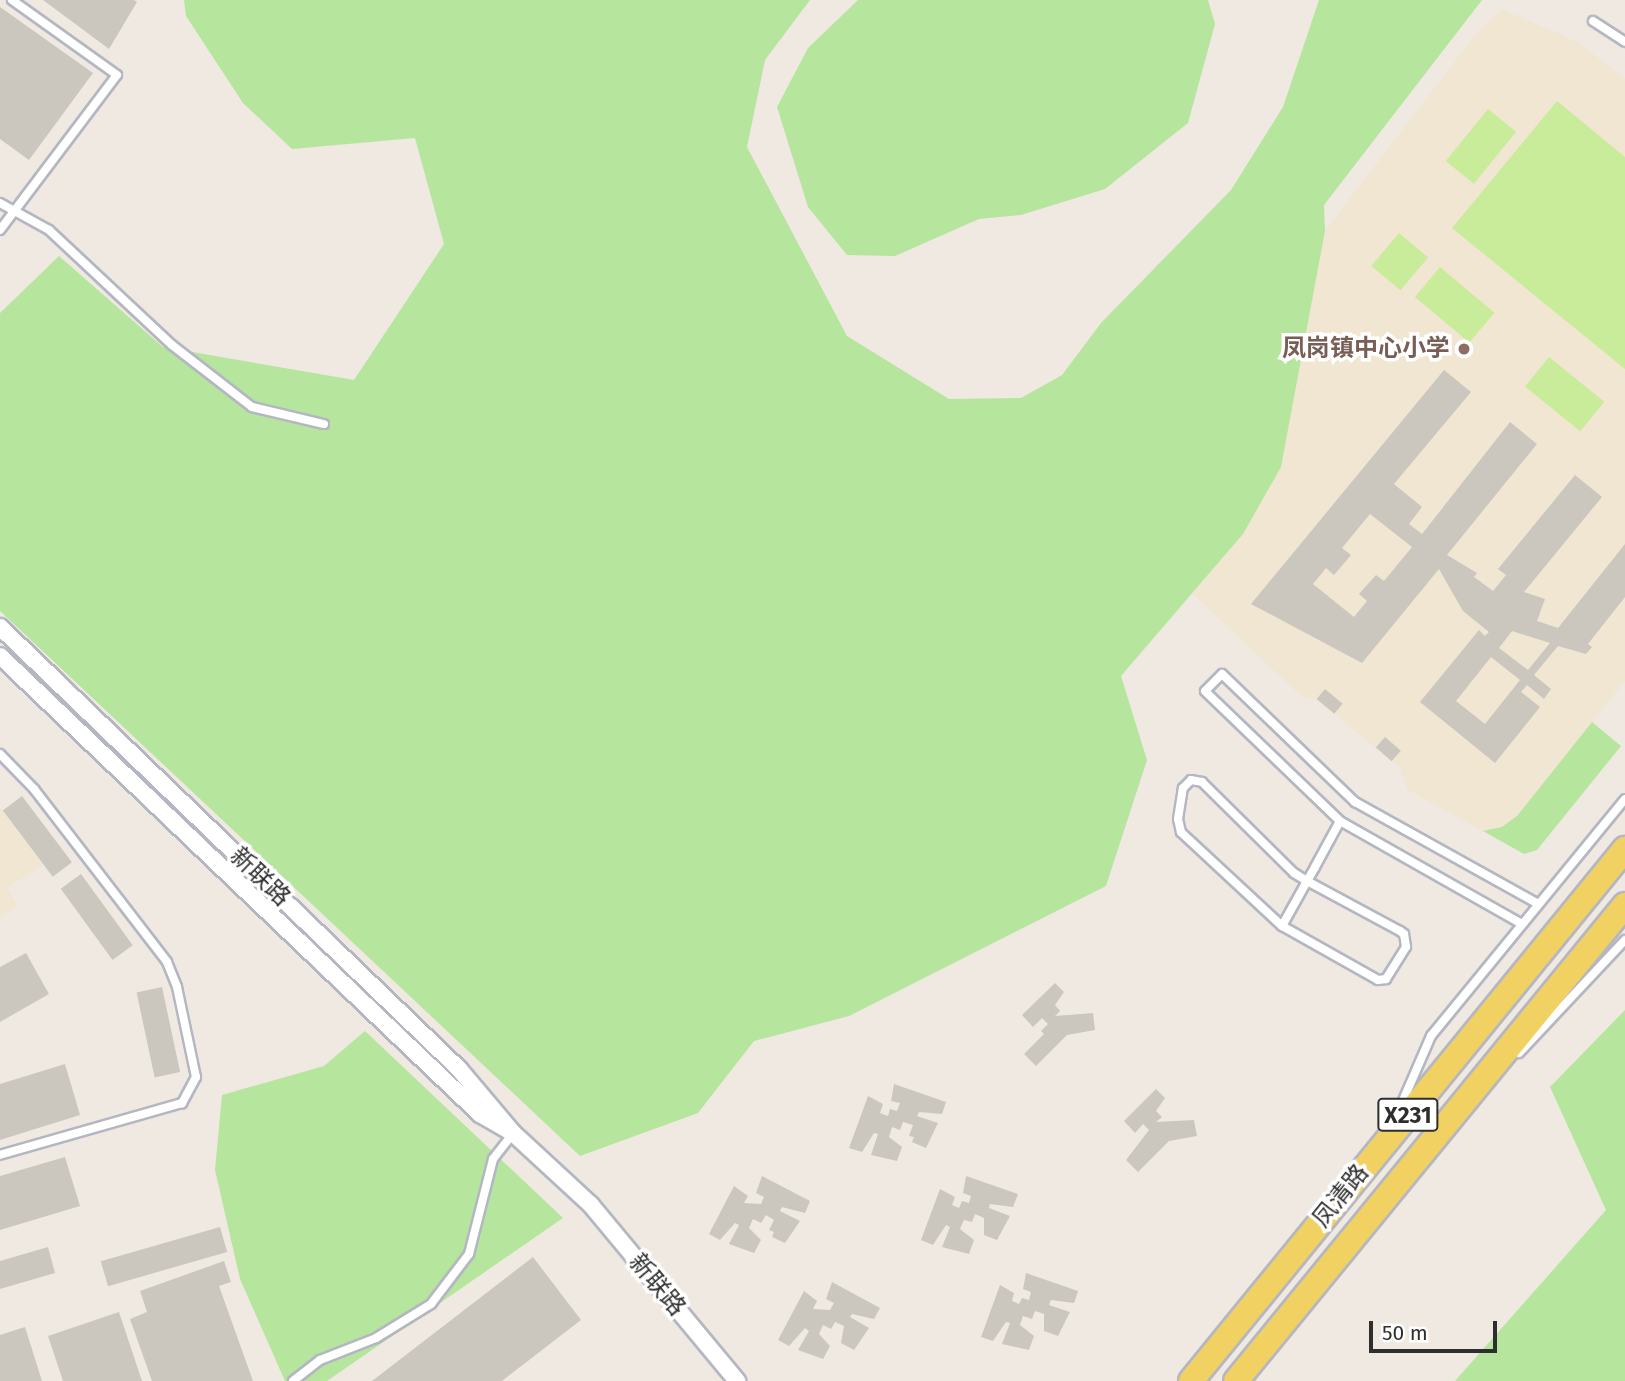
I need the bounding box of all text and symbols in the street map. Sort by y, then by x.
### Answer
place label: 凤岗镇中心小学 [1282,335,1450,363]
marker: 凤岗镇中心小学 [1456,341,1472,357]
street label: 新联路 [224,842,296,912]
road number: X231 [1376,1096,1440,1134]
street label: 凤清路 [1307,1159,1375,1233]
street label: 新联路 [623,1248,691,1322]
scale bar [1373,1308,1501,1352]
text: 50 m [1382,1320,1428,1346]

